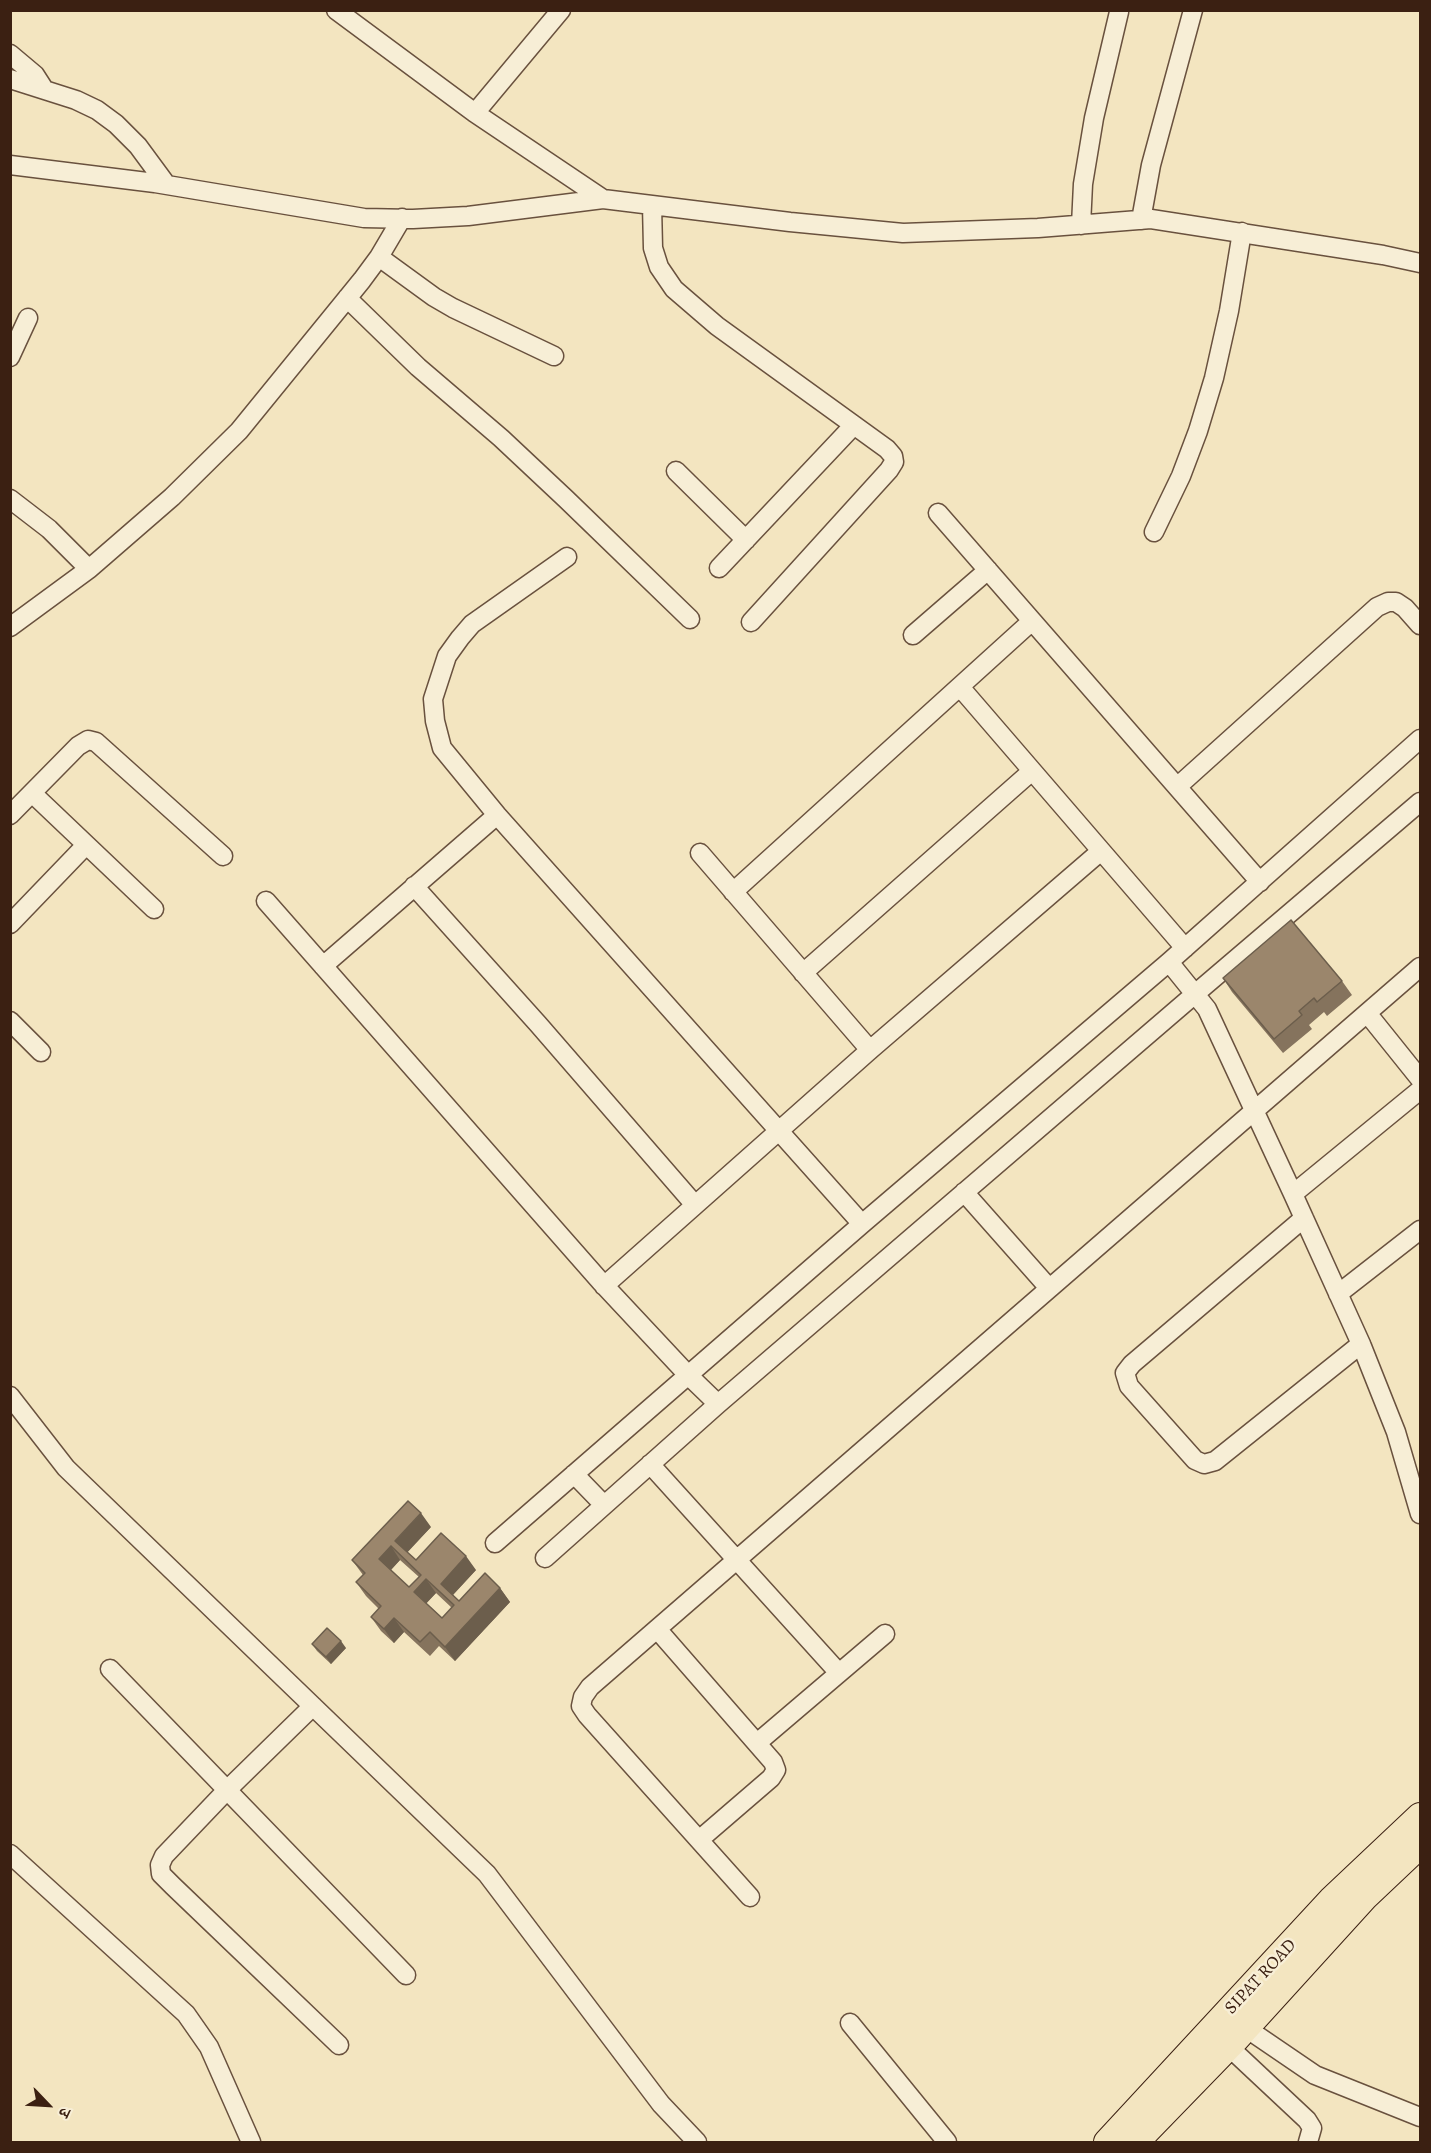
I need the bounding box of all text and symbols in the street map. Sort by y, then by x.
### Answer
street label: SIPAT ROAD [1221,1935,1301,2019]
north arrow [18,2075,78,2135]
text: उ [53,2104,76,2121]

